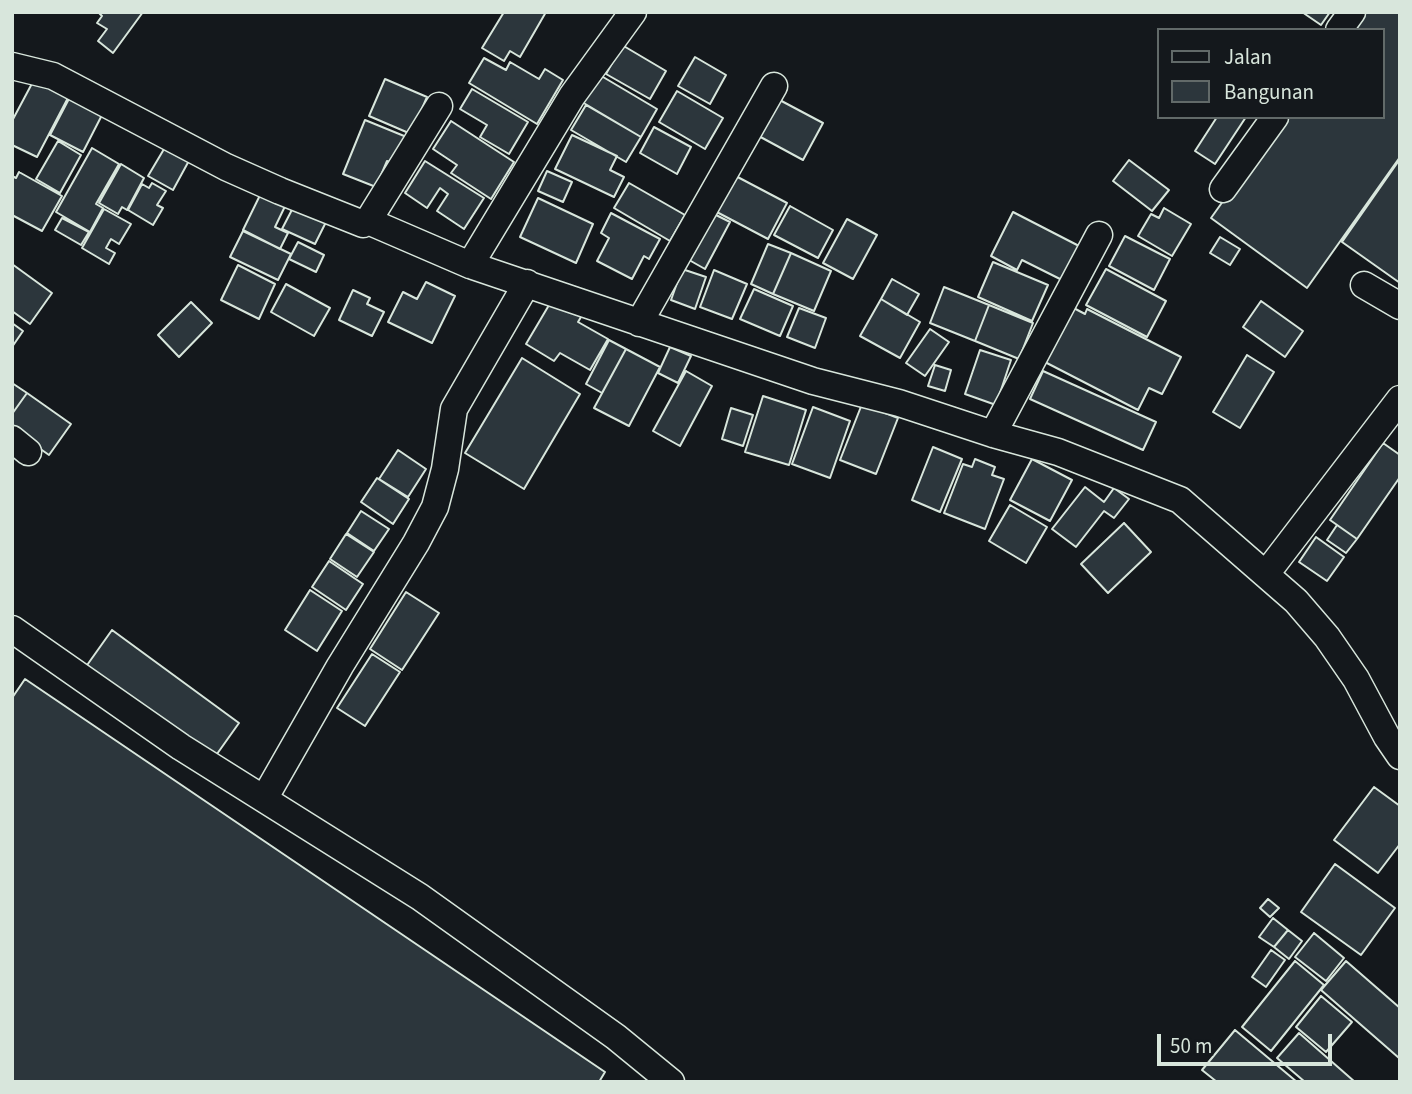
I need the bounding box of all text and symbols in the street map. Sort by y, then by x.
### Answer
legend [1156,28,1384,119]
text: Jalan [1224,42,1272,72]
text: Bangunan [1224,77,1314,107]
scale bar [1160,1020,1335,1064]
text: 50 m [1170,1031,1212,1061]

